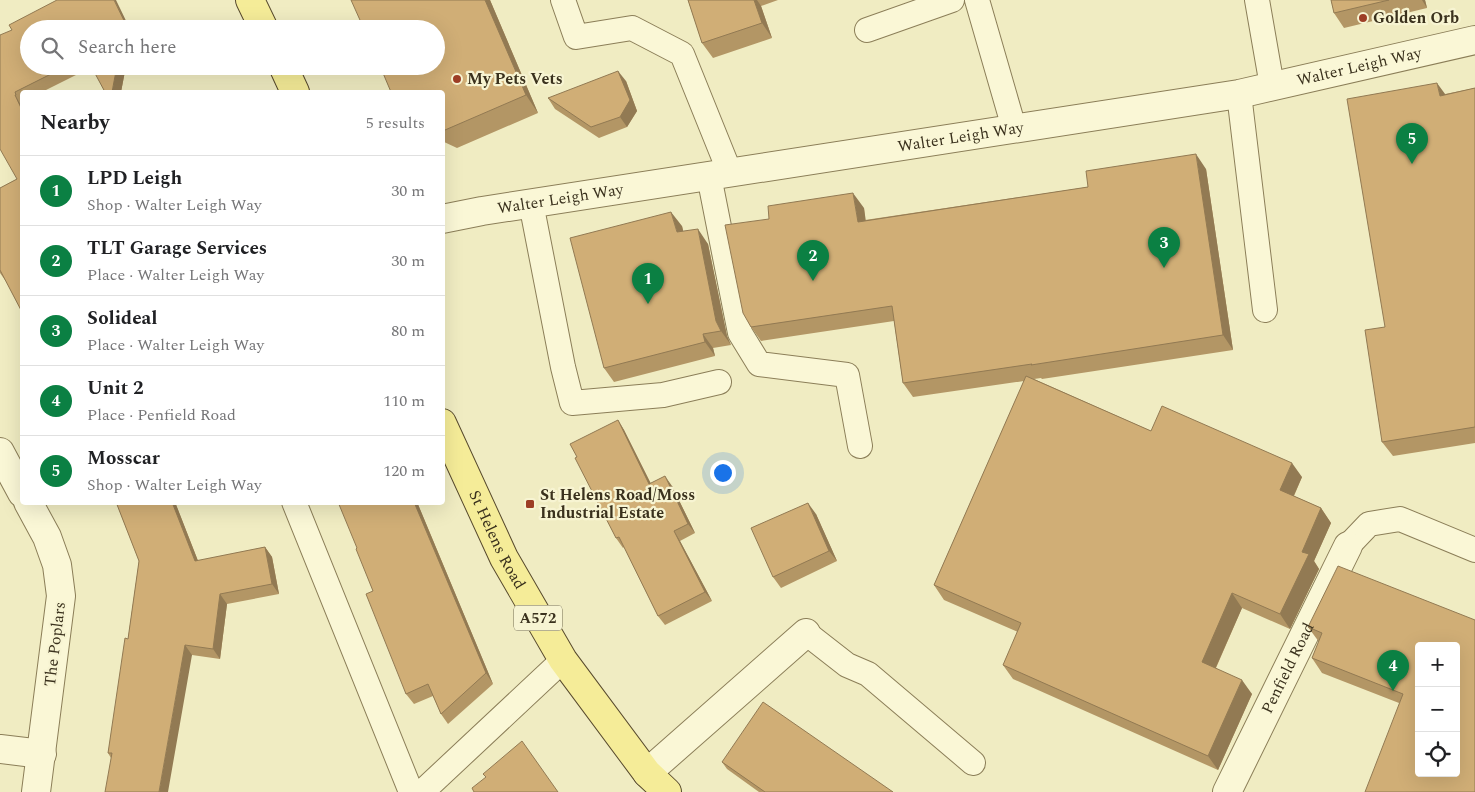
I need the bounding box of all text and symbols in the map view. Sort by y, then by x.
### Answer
place label: Golden Orb [1373,6,1459,30]
marker: Golden Orb [1357,12,1369,24]
search box [20,20,445,75]
text: Search here [78,33,177,62]
icon: search [38,34,66,62]
street label: Walter Leigh Way [1294,40,1425,92]
place label: My Pets Vets [467,67,563,91]
marker: My Pets Vets [451,73,463,85]
text: Nearby [40,107,110,139]
text: 5 results [366,111,425,135]
street label: Walter Leigh Way [896,115,1027,159]
pin: 5 [1396,123,1428,164]
text: LPD Leigh [87,164,182,193]
street label: Walter Leigh Way [496,177,626,220]
text: 1 [52,179,60,203]
text: 30 m [391,179,425,203]
text: Shop · Walter Leigh Way [87,193,262,217]
pin: 3 [1148,227,1180,268]
text: TLT Garage Services [87,234,267,263]
pin: 2 [797,240,829,281]
text: 2 [52,249,60,273]
text: 30 m [391,249,425,273]
text: Place · Walter Leigh Way [87,263,264,287]
pin: 1 [632,263,664,304]
text: Solideal [87,304,158,333]
text: 3 [52,319,60,343]
text: 80 m [391,319,425,343]
text: Place · Walter Leigh Way [87,333,264,357]
text: Unit 2 [87,374,144,403]
text: 4 [52,389,60,413]
text: 110 m [383,389,425,413]
text: Place · Penfield Road [87,403,236,427]
text: Mosscar [87,444,160,473]
text: 5 [52,459,60,483]
text: 120 m [383,459,425,483]
your location [710,460,736,486]
text: Shop · Walter Leigh Way [87,473,262,497]
place label: St Helens Road/Moss Industrial Estate [540,483,695,525]
street label: St Helens Road [462,486,532,594]
marker: St Helens Road/Moss Industrial Estate [524,498,536,510]
street label: The Poplars [38,600,72,688]
road number: A572 [514,606,562,630]
street label: Penfield Road [1255,618,1321,718]
map controls [1415,642,1460,777]
button: + [1415,642,1460,687]
pin: 4 [1377,650,1409,691]
button: − [1415,687,1460,732]
button: locate [1415,732,1460,777]

